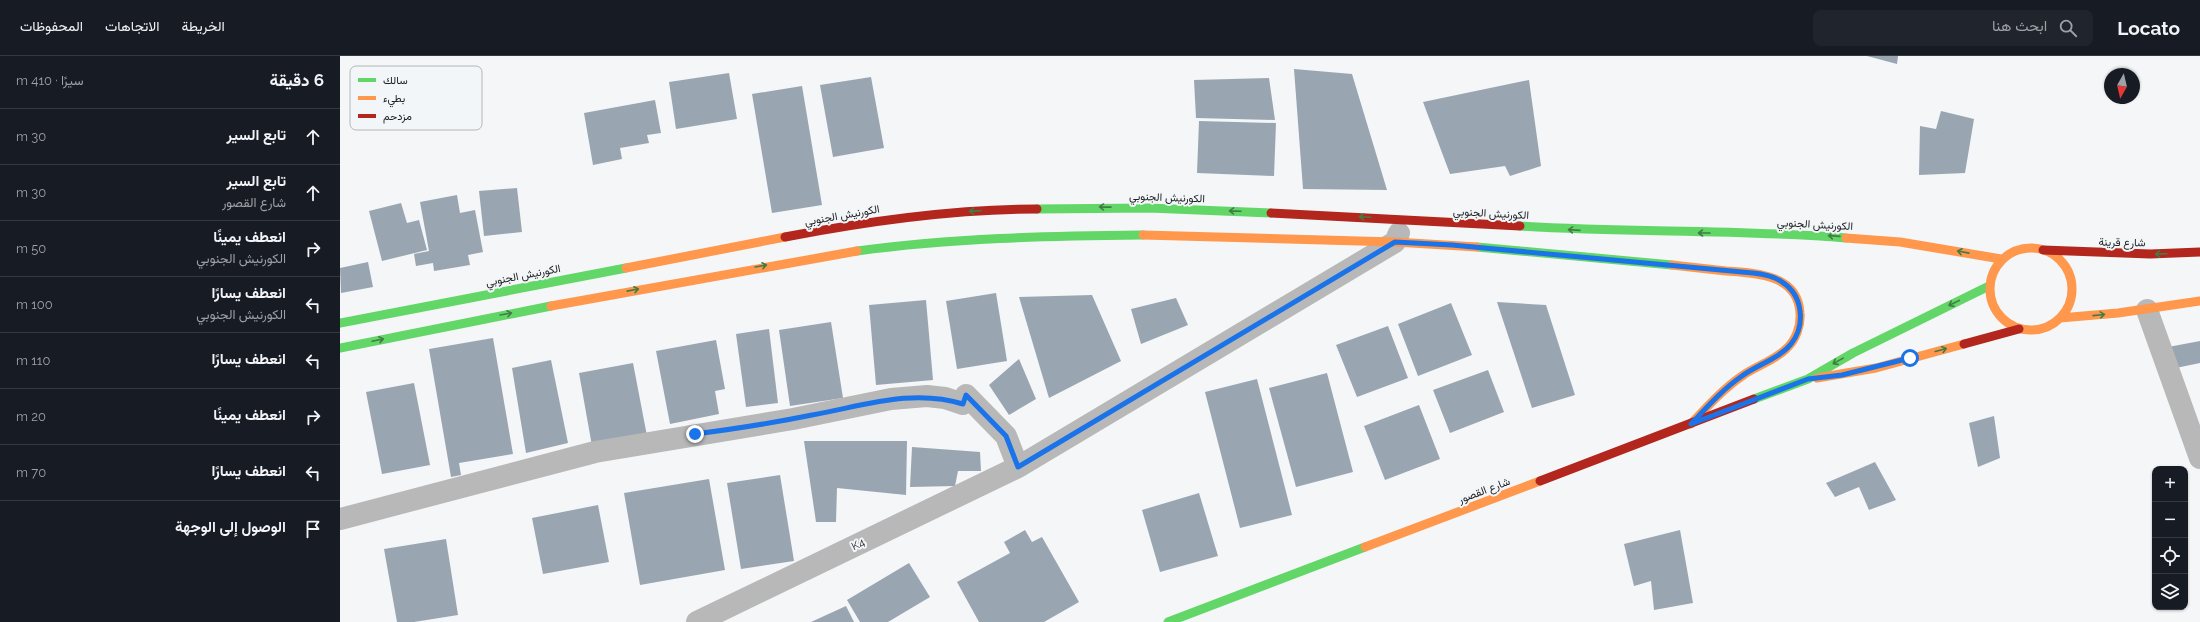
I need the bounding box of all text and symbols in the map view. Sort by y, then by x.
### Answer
search box [1813,10,2093,46]
text: ابحث هنا [1992,17,2047,35]
icon: search [2057,17,2079,39]
text: Locato [2117,17,2180,39]
text: المحفوظات [20,18,83,34]
text: الاتجاهات [105,18,159,34]
text: الخريطة [181,18,225,34]
legend [350,66,482,130]
north arrow [2104,68,2140,104]
text: 6 دقيقة [270,70,324,90]
text: سيرًا · 410 m [16,73,84,88]
text: سالك [383,74,408,87]
text: بطيء [383,92,405,108]
text: مزدحم [383,110,412,124]
text: تابع السير [226,126,286,144]
icon: ahead [302,126,324,148]
text: 30 m [16,129,46,144]
text: تابع السير [226,172,286,190]
icon: ahead [302,182,324,204]
text: 30 m [16,185,46,200]
street label: الكورنيش الجنوبي [1129,190,1205,208]
text: شارع القصور [222,195,286,210]
street label: الكورنيش الجنوبي [804,202,881,231]
one-way arrow [1099,203,1112,211]
street label: الكورنيش الجنوبي [1453,205,1529,225]
one-way arrow [969,207,982,214]
one-way arrow [1229,208,1242,215]
one-way arrow [1359,214,1372,221]
street label: الكورنيش الجنوبي [1777,216,1853,236]
one-way arrow [1568,226,1581,233]
text: انعطف يمينًا [213,228,286,246]
one-way arrow [1698,229,1711,237]
one-way arrow [1828,233,1841,240]
street label: شارع قرينة [2098,236,2146,250]
icon: right [302,238,324,260]
text: 50 m [16,241,46,256]
one-way arrow [1957,248,1970,256]
one-way arrow [2155,250,2168,257]
text: الكورنيش الجنوبي [196,251,286,266]
street label: الكورنيش الجنوبي [485,262,562,292]
one-way arrow [754,262,767,270]
text: انعطف يسارًا [211,284,286,302]
one-way arrow [627,286,640,294]
icon: left [302,294,324,316]
text: 100 m [16,297,53,312]
one-way arrow [1948,300,1960,307]
text: الكورنيش الجنوبي [196,307,286,322]
one-way arrow [499,310,512,318]
one-way arrow [2092,312,2105,319]
one-way arrow [371,335,384,343]
one-way arrow [1935,346,1948,353]
route start [1901,349,1919,367]
text: انعطف يسارًا [211,350,286,368]
icon: left [302,350,324,372]
text: 110 m [16,353,50,368]
one-way arrow [1832,358,1844,366]
text: انعطف يمينًا [213,406,286,424]
icon: right [302,406,324,428]
text: 20 m [16,409,46,424]
route end [686,425,704,443]
text: انعطف يسارًا [211,462,286,480]
icon: left [302,462,324,484]
text: 70 m [16,465,46,480]
map controls [2152,466,2188,610]
button: + [2152,466,2188,502]
street label: شارع القصور [1456,475,1512,508]
button: − [2152,502,2188,538]
text: الوصول إلى الوجهة [175,518,286,536]
icon: arrive [302,518,324,540]
street label: K4 [849,536,867,553]
button: locate [2152,538,2188,574]
button: layers [2152,574,2188,610]

